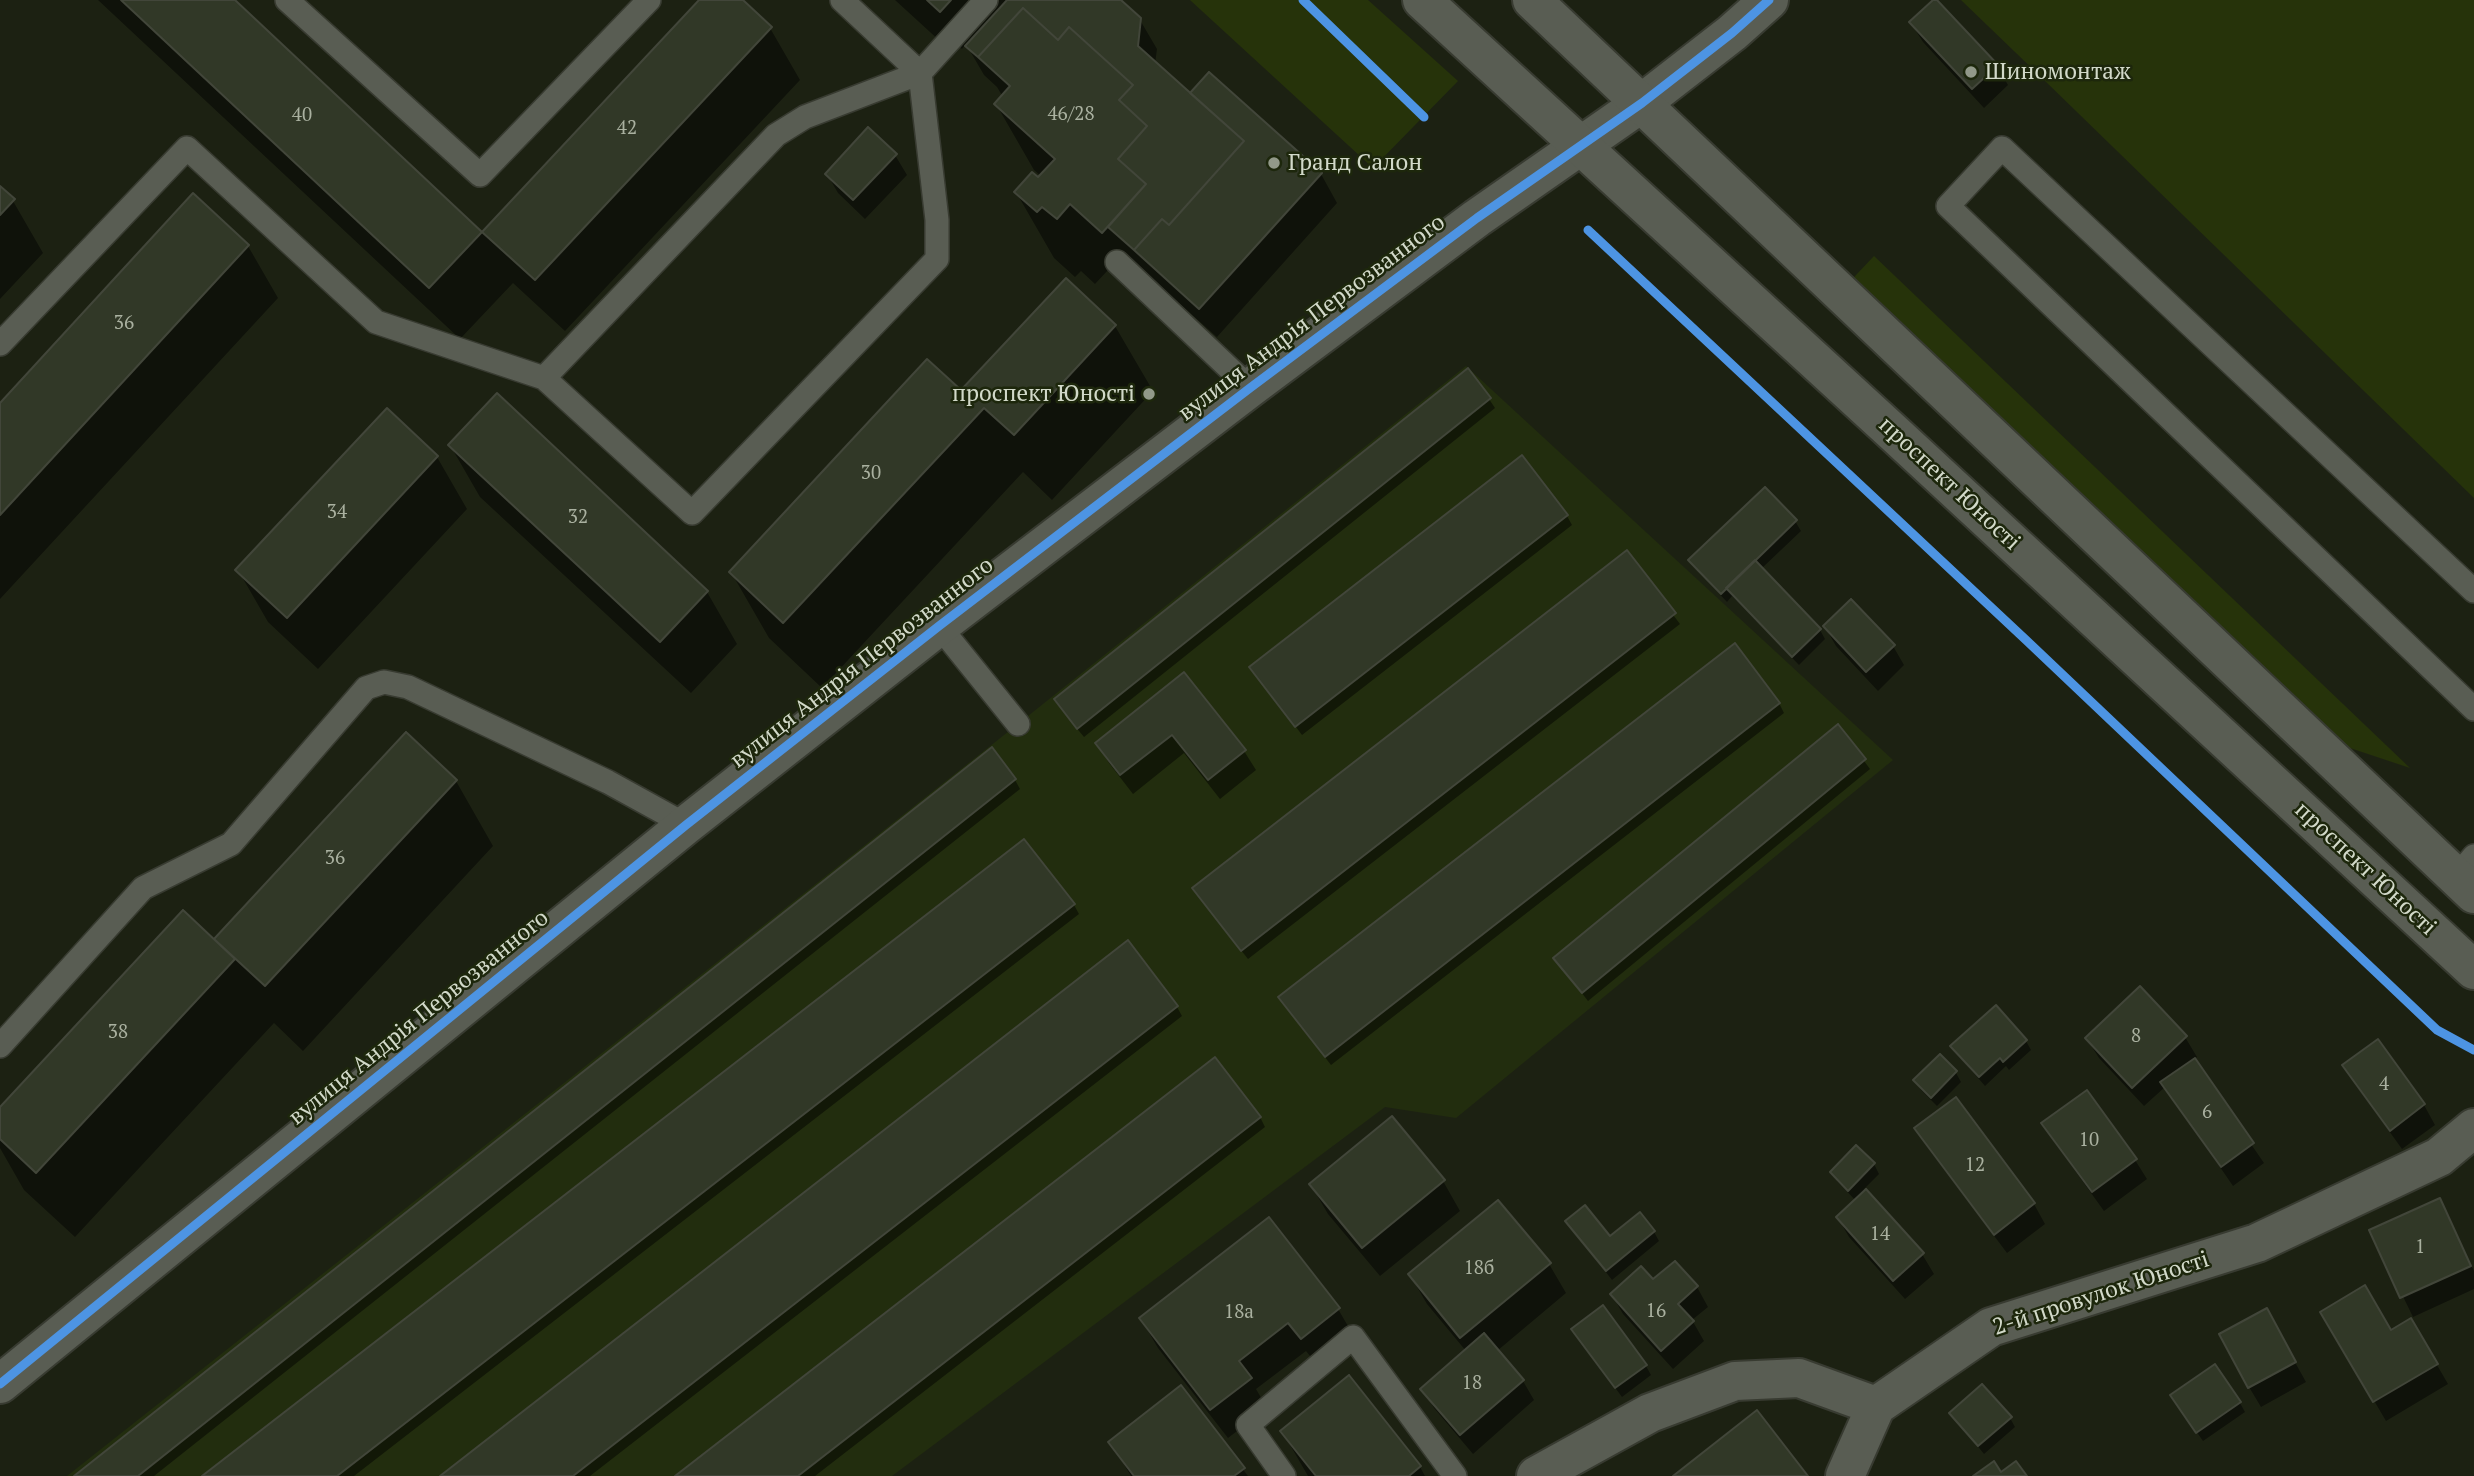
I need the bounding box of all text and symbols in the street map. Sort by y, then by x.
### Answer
place label: Шиномонтаж [1985,58,2131,86]
marker: Шиномонтаж [1963,64,1979,80]
house number: 46/28 [1047,104,1095,126]
house number: 40 [292,105,312,127]
house number: 42 [617,118,637,140]
place label: Гранд Салон [1288,149,1422,177]
marker: Гранд Салон [1266,155,1282,171]
street label: вулиця Андрія Первозванного [1173,209,1451,427]
house number: 36 [114,313,134,335]
place label: проспект Юності [952,380,1135,408]
marker: проспект Юності [1141,386,1157,402]
street label: проспект Юності [1873,411,2025,557]
house number: 30 [861,463,881,485]
house number: 34 [327,502,347,524]
house number: 32 [568,507,588,529]
street label: вулиця Андрія Первозванного [725,552,999,774]
street label: проспект Юності [2289,796,2441,942]
house number: 36 [325,848,345,870]
street label: вулиця Андрія Первозванного [283,905,555,1131]
house number: 38 [108,1022,128,1044]
house number: 8 [2131,1026,2141,1048]
house number: 4 [2379,1074,2389,1096]
house number: 6 [2202,1102,2212,1124]
house number: 10 [2079,1130,2099,1152]
house number: 12 [1965,1155,1985,1177]
house number: 14 [1870,1224,1890,1246]
house number: 1 [2415,1237,2425,1259]
street label: 2-й провулок Юності [1989,1246,2213,1342]
house number: 18б [1464,1258,1494,1280]
house number: 16 [1646,1301,1666,1323]
house number: 18а [1224,1302,1254,1324]
house number: 18 [1462,1373,1482,1395]

